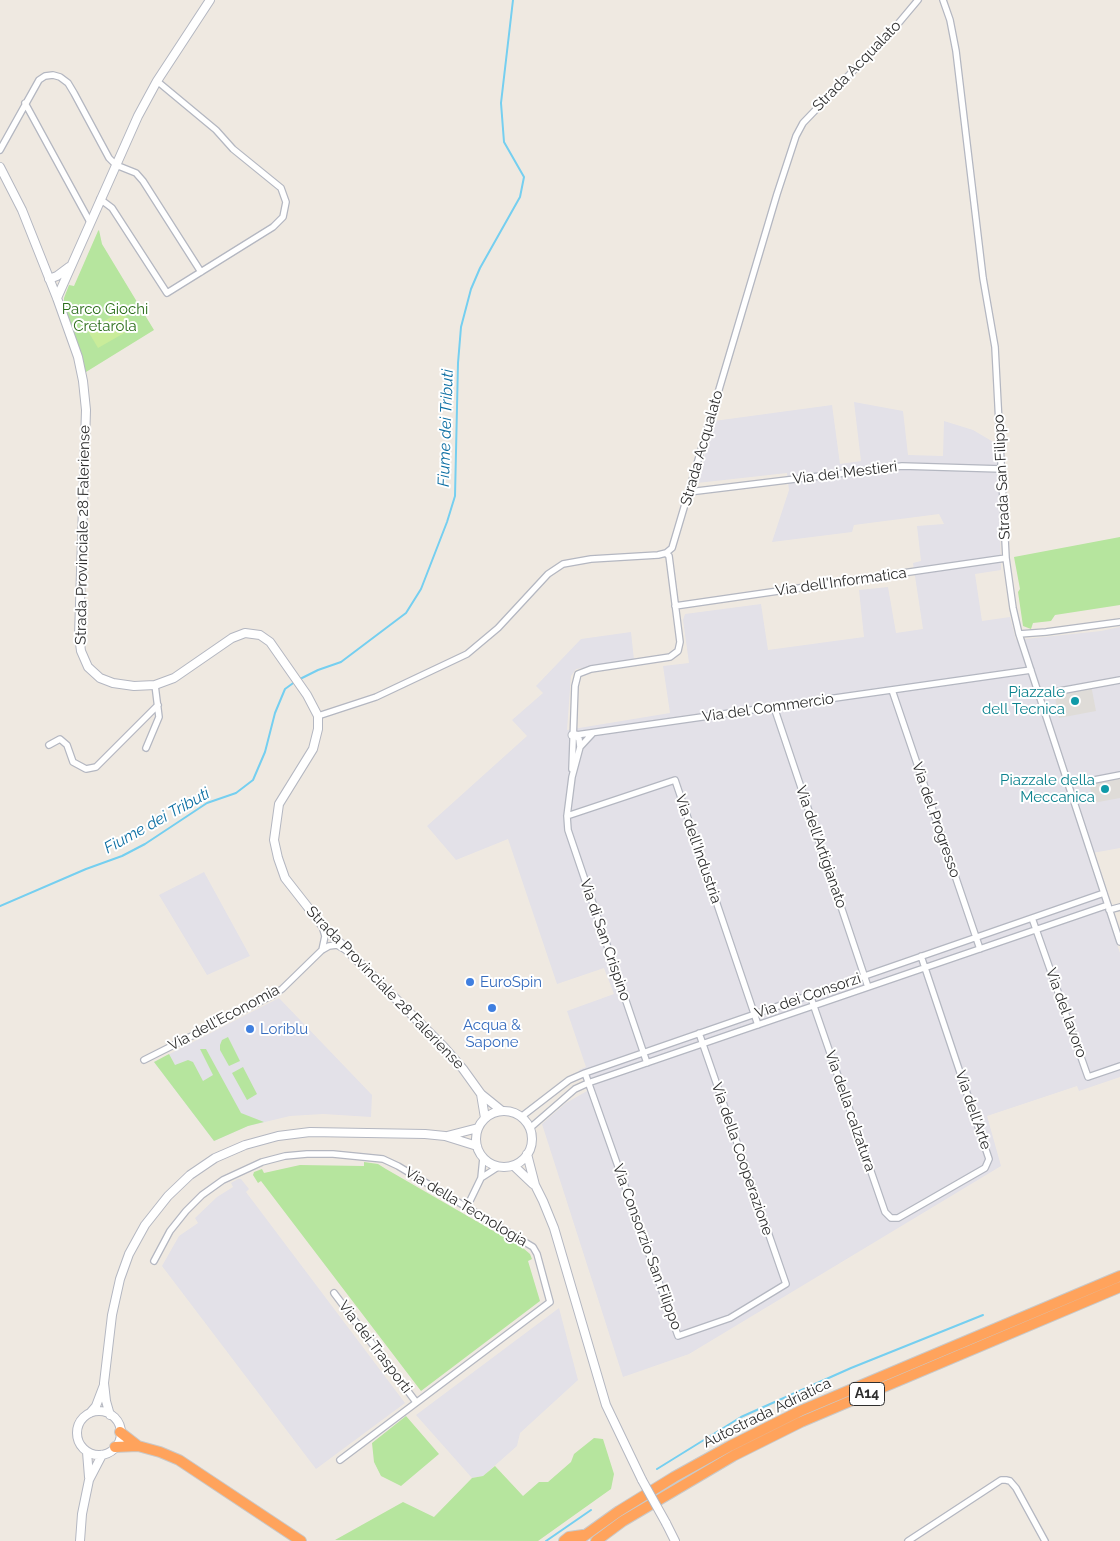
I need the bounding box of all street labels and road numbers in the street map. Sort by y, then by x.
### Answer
street label: Strada Acqualato [809,17,905,115]
street label: Strada Acqualato [677,388,727,508]
street label: Strada San Filippo [990,414,1014,540]
street label: Strada Provinciale 28 Faleriense [72,425,94,645]
street label: Via dei Mestieri [792,458,898,488]
street label: Via dell'Informatica [774,564,908,600]
street label: Via del Commercio [701,690,835,726]
street label: Via del Progresso [908,760,964,880]
street label: Via dell'Artigianato [792,783,850,911]
street label: Via dell'Industria [671,792,725,906]
street label: Via di San Crispino [576,877,634,1003]
street label: Strada Provinciale 28 Faleriense [302,903,468,1073]
street label: Via del lavoro [1041,966,1091,1060]
street label: Via dei Consorzi [753,969,863,1023]
street label: Via dell'Economia [165,981,283,1055]
street label: Via della calzatura [821,1048,879,1174]
street label: Via dell'Arte [951,1068,995,1152]
street label: Via della Cooperazione [707,1080,777,1238]
street label: Via Consorzio San Filippo [609,1162,685,1332]
street label: Via della Tecnologia [402,1163,530,1251]
street label: Via dei Trasporti [334,1297,416,1397]
street label: Autostrada Adriatica [700,1374,834,1452]
road number: A14 [850,1382,884,1406]

